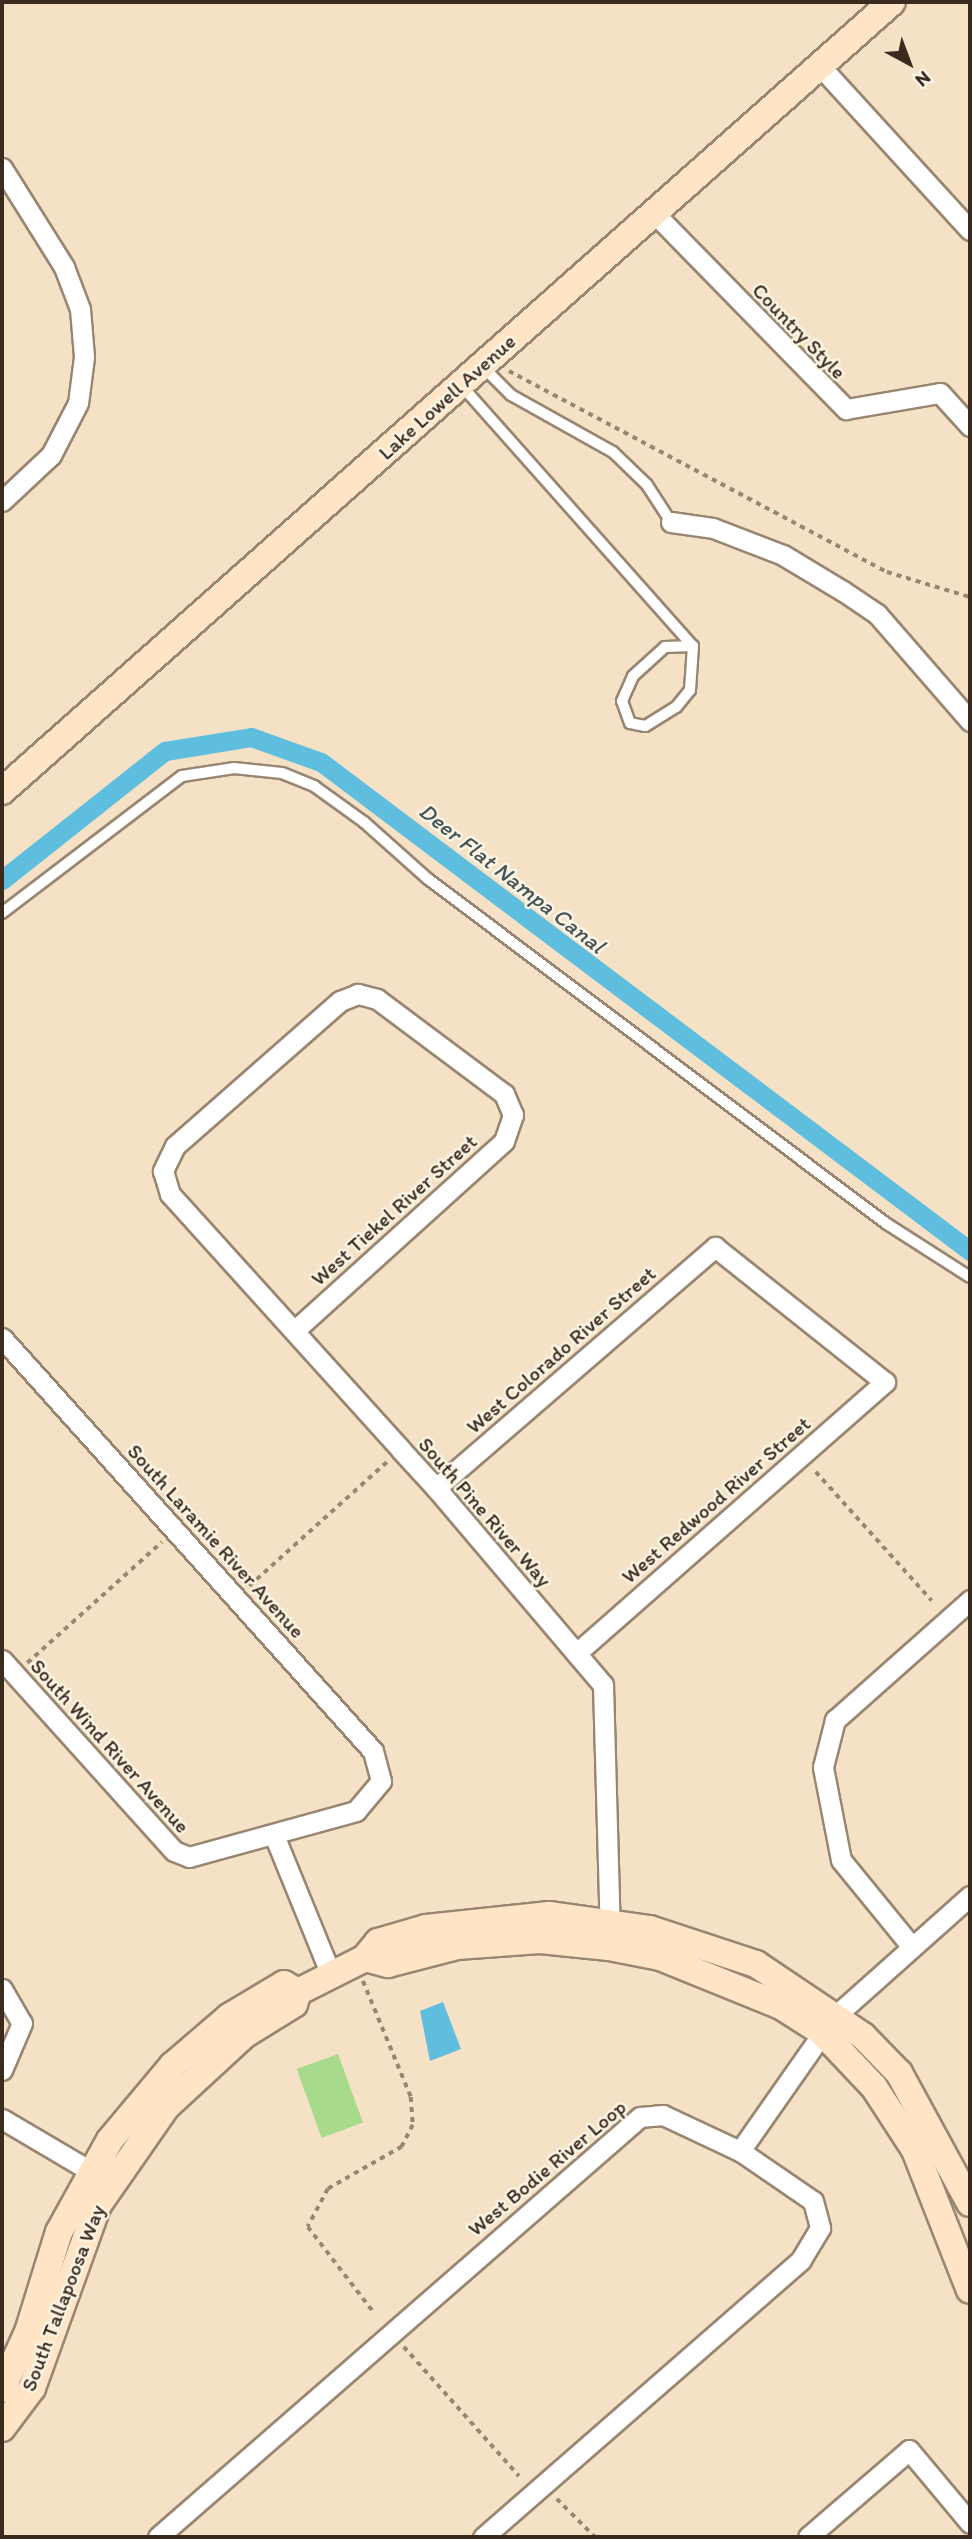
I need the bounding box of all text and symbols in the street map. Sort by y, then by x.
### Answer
north arrow [874,28,944,98]
text: N [911,66,935,92]
street label: Country Style [747,278,851,384]
street label: Lake Lowell Avenue [374,329,520,465]
water label: Deer Flat Nampa Canal [414,797,610,959]
street label: West Tiekel River Street [306,1129,482,1291]
street label: West Colorado River Street [462,1261,660,1439]
street label: West Redwood River Street [617,1411,815,1589]
street label: South Pine River Way [413,1432,557,1592]
street label: South Laramie River Avenue [123,1439,309,1643]
street label: South Wind River Avenue [25,1654,195,1838]
street label: West Bodie River Loop [463,2094,631,2242]
street label: South Tallapoosa Way [16,2202,110,2394]

